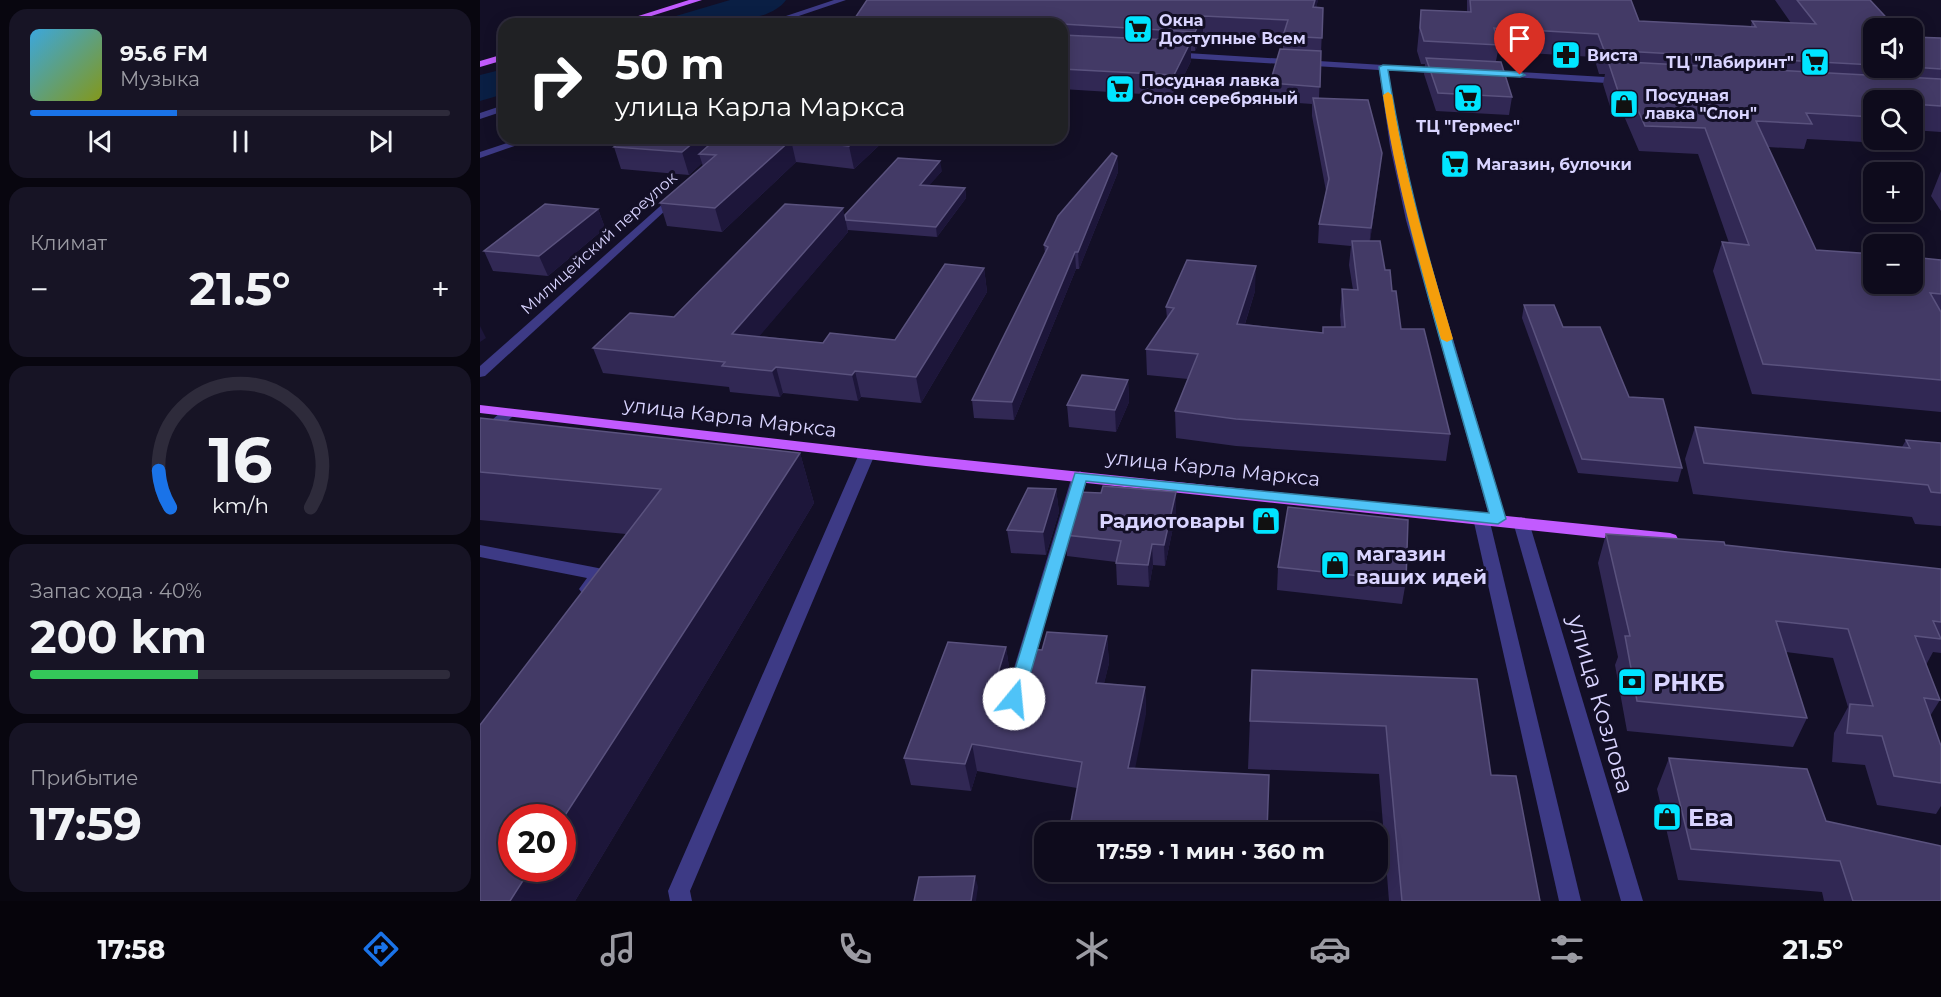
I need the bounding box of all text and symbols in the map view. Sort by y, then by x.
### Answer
place label: Окна Доступные Всем [1159,11,1306,48]
supermarket icon: Окна Доступные Всем [1122,13,1154,45]
pin [1494,13,1545,75]
map controls [1863,18,1923,294]
button: sound [1863,18,1923,78]
icon: arrive [1503,22,1536,55]
text: 50 m [615,38,724,90]
pharmacy icon: Виста [1550,39,1582,71]
text: 95.6 FM [120,40,208,67]
icon: right [516,42,594,120]
place label: Виста [1587,46,1638,65]
supermarket icon: ТЦ "Лабиринт" [1799,46,1831,78]
place label: ТЦ "Лабиринт" [1666,53,1794,72]
text: Музыка [120,67,200,91]
place label: Посудная лавка Слон серебряный [1141,71,1298,108]
supermarket icon: Посудная лавка Слон серебряный [1104,73,1136,105]
supermarket icon: ТЦ "Гермес" [1452,82,1484,114]
place label: Посудная лавка "Слон" [1645,86,1757,123]
shop icon: Посудная лавка "Слон" [1608,88,1640,120]
text: улица Карла Маркса [615,90,905,123]
button: search [1863,90,1923,150]
place label: ТЦ "Гермес" [1416,117,1520,136]
icon: previous [84,125,117,158]
icon: pause [224,125,257,158]
icon: next [364,125,397,158]
supermarket icon: Магазин, булочки [1439,148,1471,180]
place label: Магазин, булочки [1476,155,1632,174]
button: + [1863,162,1923,222]
street label: Милицейский переулок [517,167,681,318]
text: Климат [30,231,107,255]
button: − [1863,234,1923,294]
text: 21.5° [189,261,291,316]
text: − [30,269,49,309]
text: + [431,269,450,309]
street label: улица Карла Маркса [621,392,838,442]
text: 16 [208,422,272,498]
street label: улица Карла Маркса [1104,445,1321,491]
text: km/h [211,492,269,518]
shop icon: Радиотовары [1250,505,1282,537]
place label: Радиотовары [1099,509,1245,533]
place label: магазин ваших идей [1356,542,1487,589]
shop icon: магазин ваших идей [1319,549,1351,581]
text: Запас хода · 40% [30,579,202,603]
text: 200 km [30,609,207,664]
street label: улица Козлова [1561,610,1640,797]
bank icon: РНКБ [1616,666,1648,698]
position arrow [982,667,1046,731]
place label: РНКБ [1653,668,1725,697]
text: Прибытие [30,766,138,790]
text: 17:59 [30,796,142,851]
shop icon: Ева [1651,801,1683,833]
place label: Ева [1688,803,1734,832]
speed limit sign: 20 [498,804,576,882]
text: 17:59 · 1 мин · 360 m [1097,838,1325,865]
icon: directions [360,928,402,970]
icon: music [597,928,639,970]
icon: phone [834,928,876,970]
icon: climate [1071,928,1113,970]
icon: car [1309,928,1351,970]
icon: filters [1546,928,1588,970]
text: 17:58 [98,933,165,966]
text: 21.5° [1783,933,1843,966]

